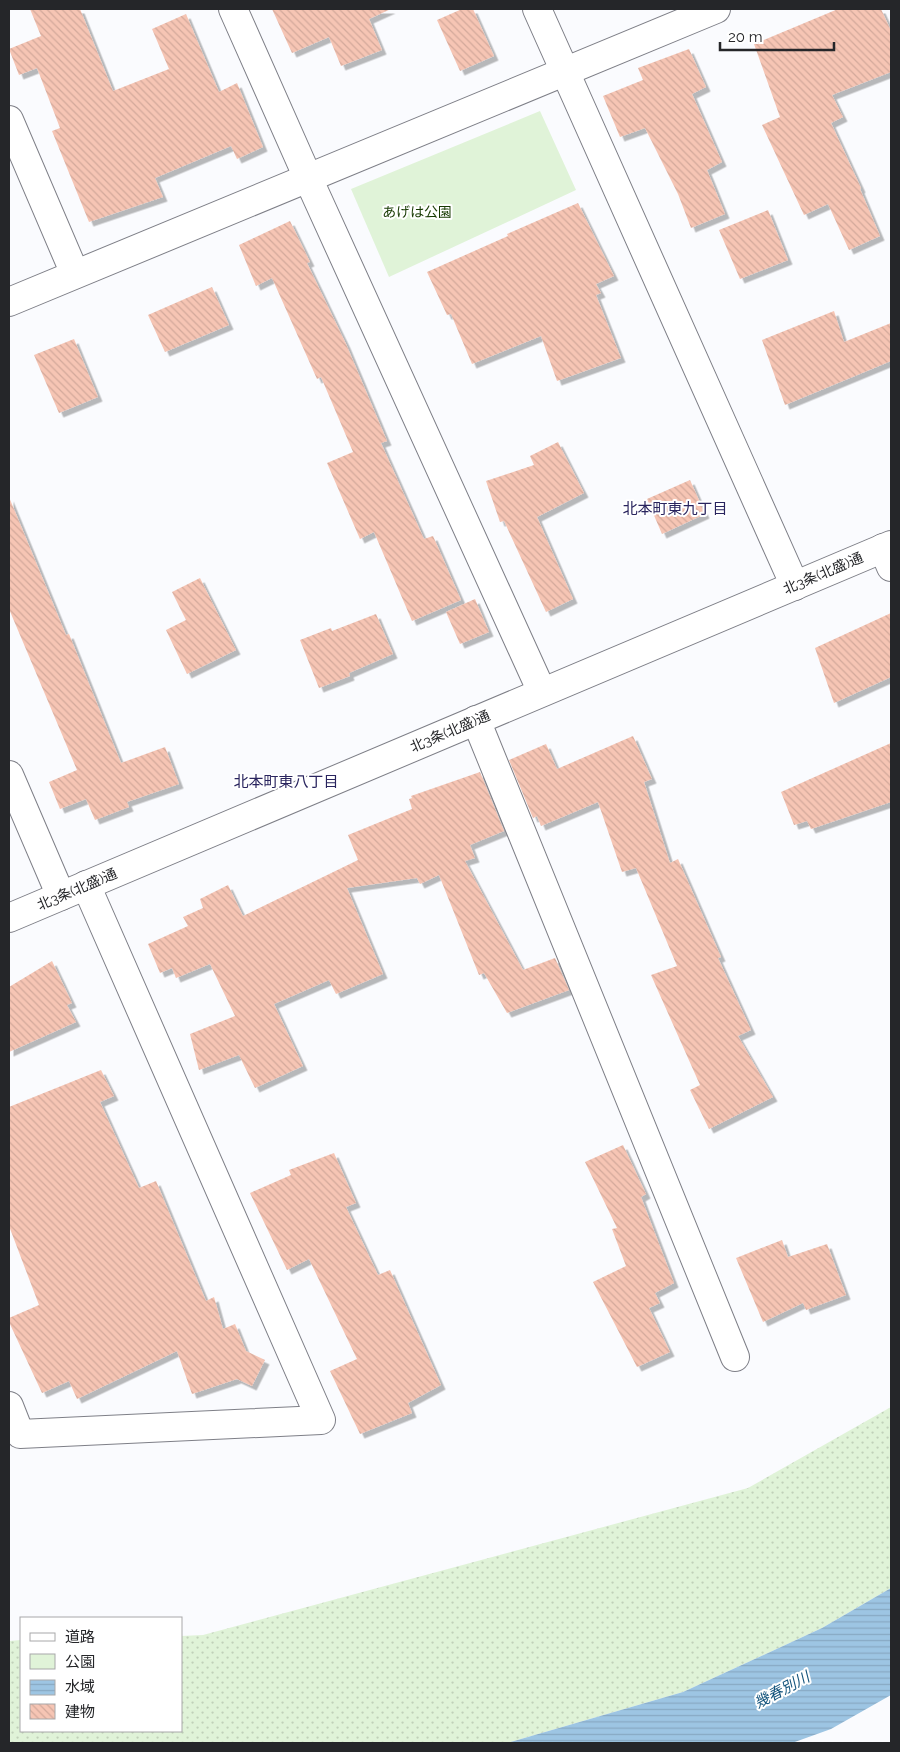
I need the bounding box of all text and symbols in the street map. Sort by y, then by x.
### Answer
scale bar [720,20,834,52]
text: 20 m [728,28,763,46]
park label: あげは公園 [382,204,452,220]
district label: 北本町東九丁目 [622,500,728,518]
street label: 北3条(北盛)通 [781,549,865,597]
street label: 北3条(北盛)通 [408,707,492,755]
district label: 北本町東八丁目 [233,773,339,791]
street label: 北3条(北盛)通 [35,865,119,913]
legend [20,1617,182,1732]
text: 道路 [65,1628,95,1646]
text: 公園 [65,1653,95,1671]
water label: 幾春別川 [751,1667,814,1712]
text: 水域 [65,1678,95,1696]
text: 建物 [65,1703,95,1721]

